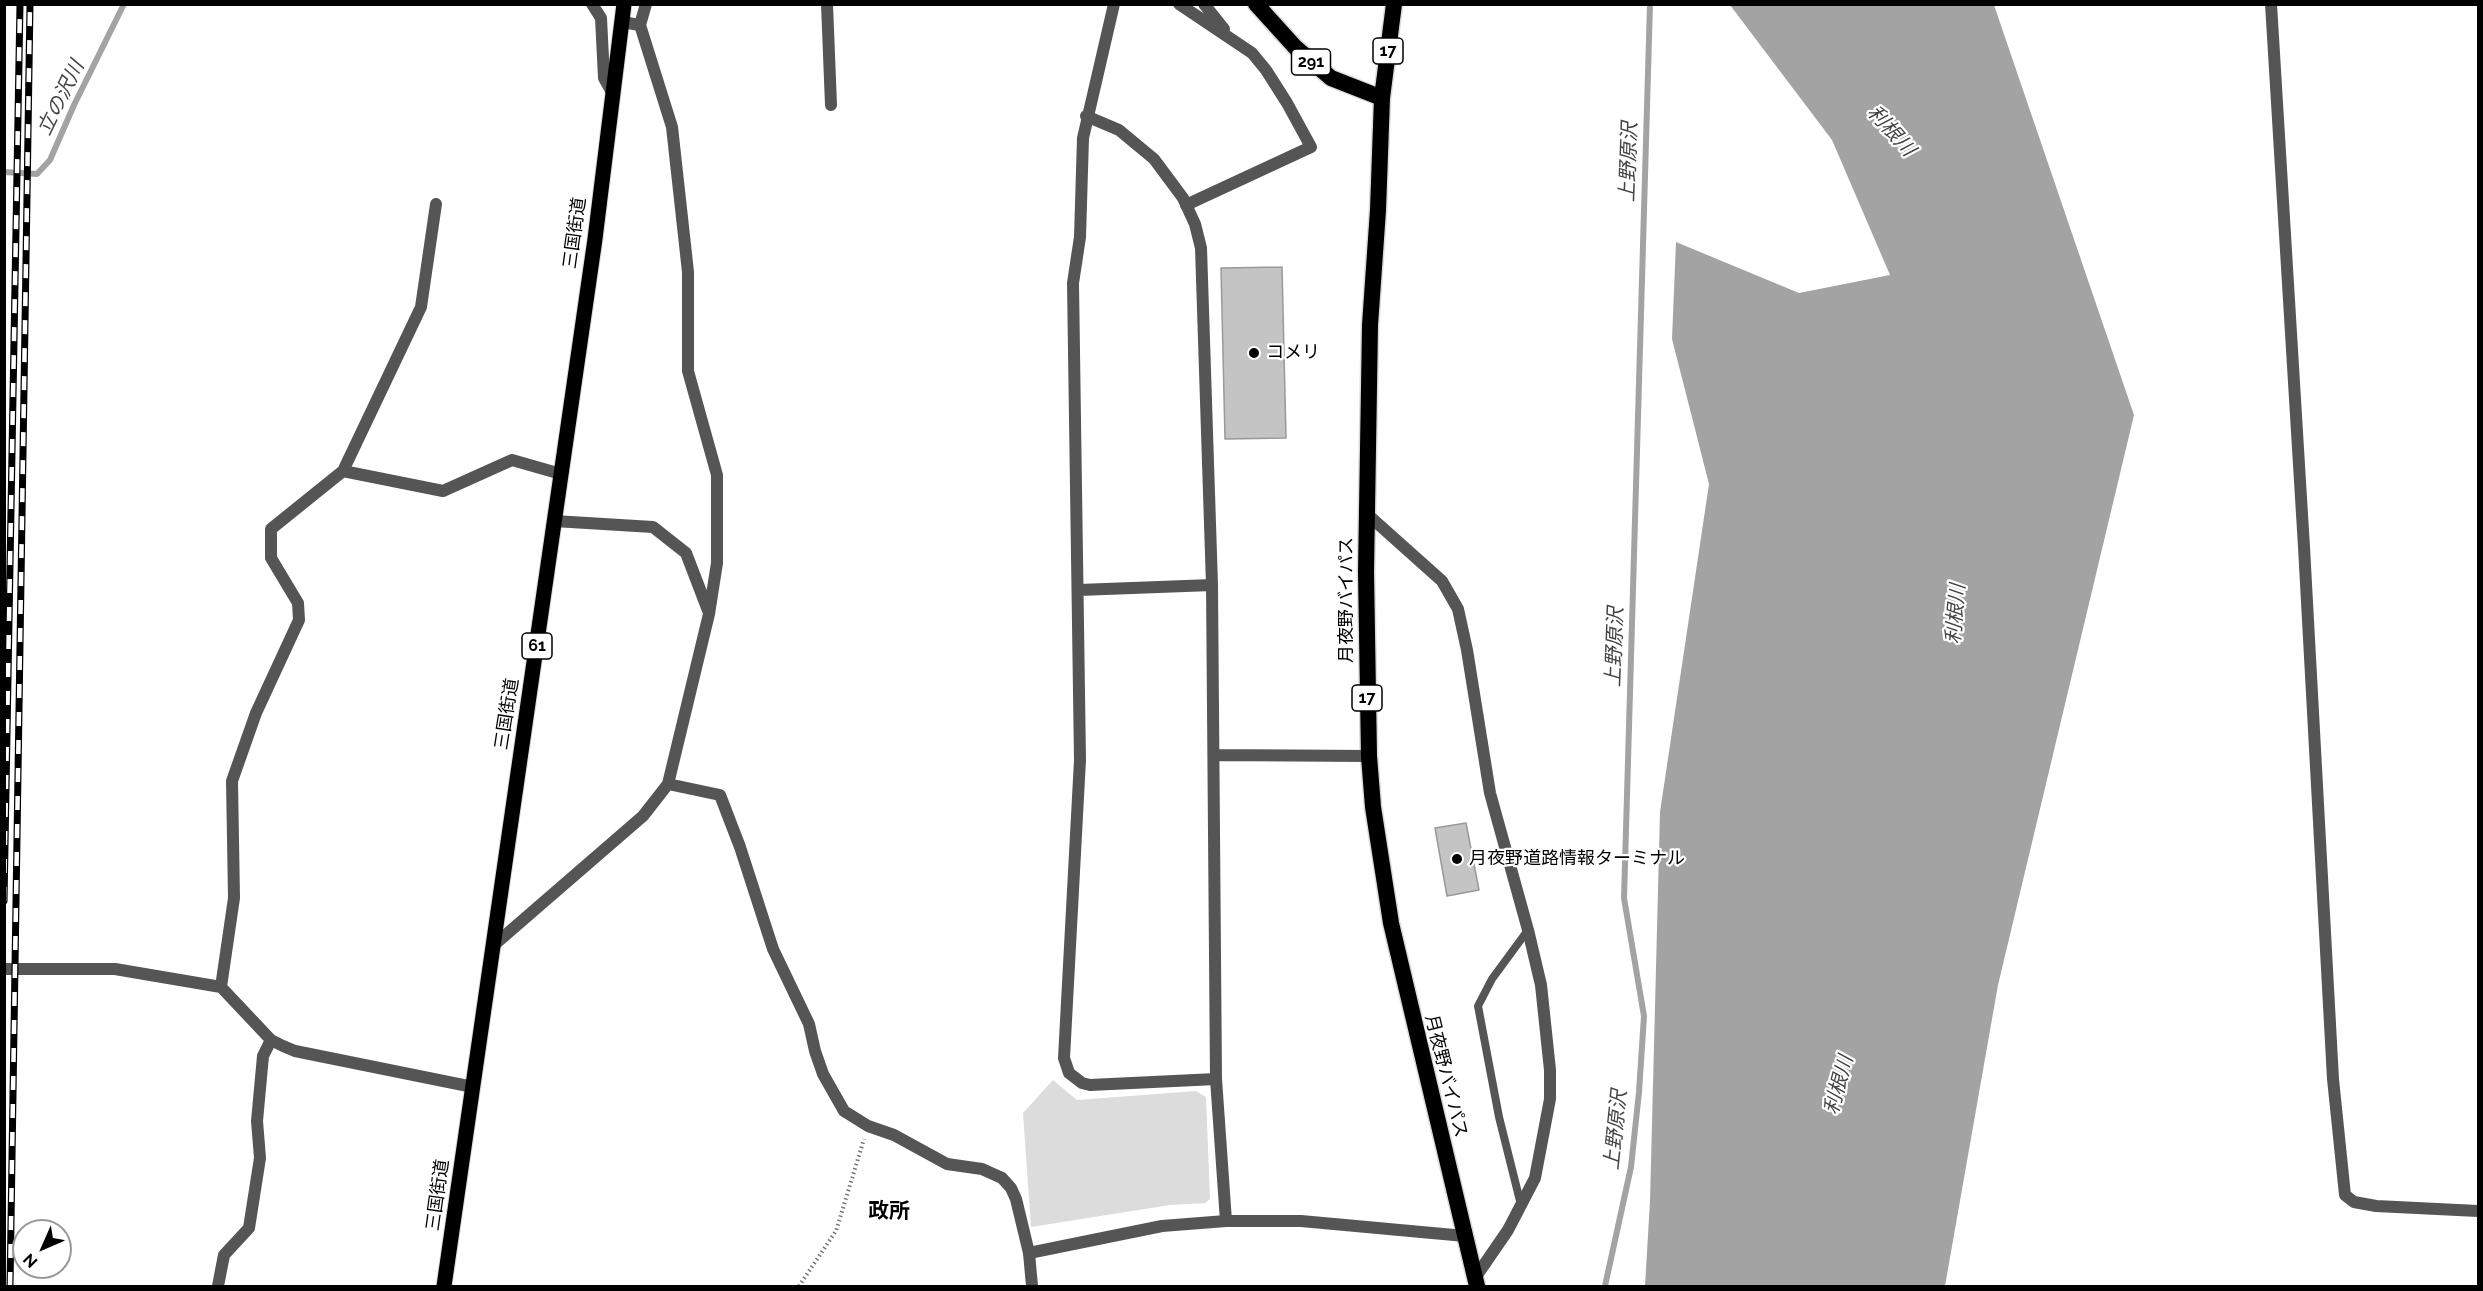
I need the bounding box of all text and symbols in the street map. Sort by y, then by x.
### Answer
road number: 17 [1373,38,1403,64]
road number: 291 [1292,49,1330,75]
water label: 立の沢川 [33,57,89,139]
water label: 利根川 [1862,101,1920,161]
water label: 上野原沢 [1616,122,1642,202]
street label: 三国街道 [559,196,591,270]
place label: コメリ [1266,342,1320,364]
marker: コメリ [1247,346,1261,360]
street label: 月夜野バイパス [1336,537,1358,663]
water label: 利根川 [1941,583,1971,645]
water label: 上野原沢 [1602,607,1628,687]
road number: 61 [522,633,552,659]
street label: 三国街道 [491,677,523,751]
road number: 17 [1352,685,1382,711]
place label: 月夜野道路情報ターミナル [1469,848,1685,870]
marker: 月夜野道路情報ターミナル [1450,852,1464,866]
street label: 月夜野バイパス [1420,1012,1472,1140]
water label: 利根川 [1820,1053,1858,1117]
water label: 上野原沢 [1600,1089,1632,1171]
street label: 三国街道 [422,1158,454,1232]
district label: 政所 [868,1199,910,1225]
north arrow [12,1219,72,1279]
text: N [19,1250,41,1272]

